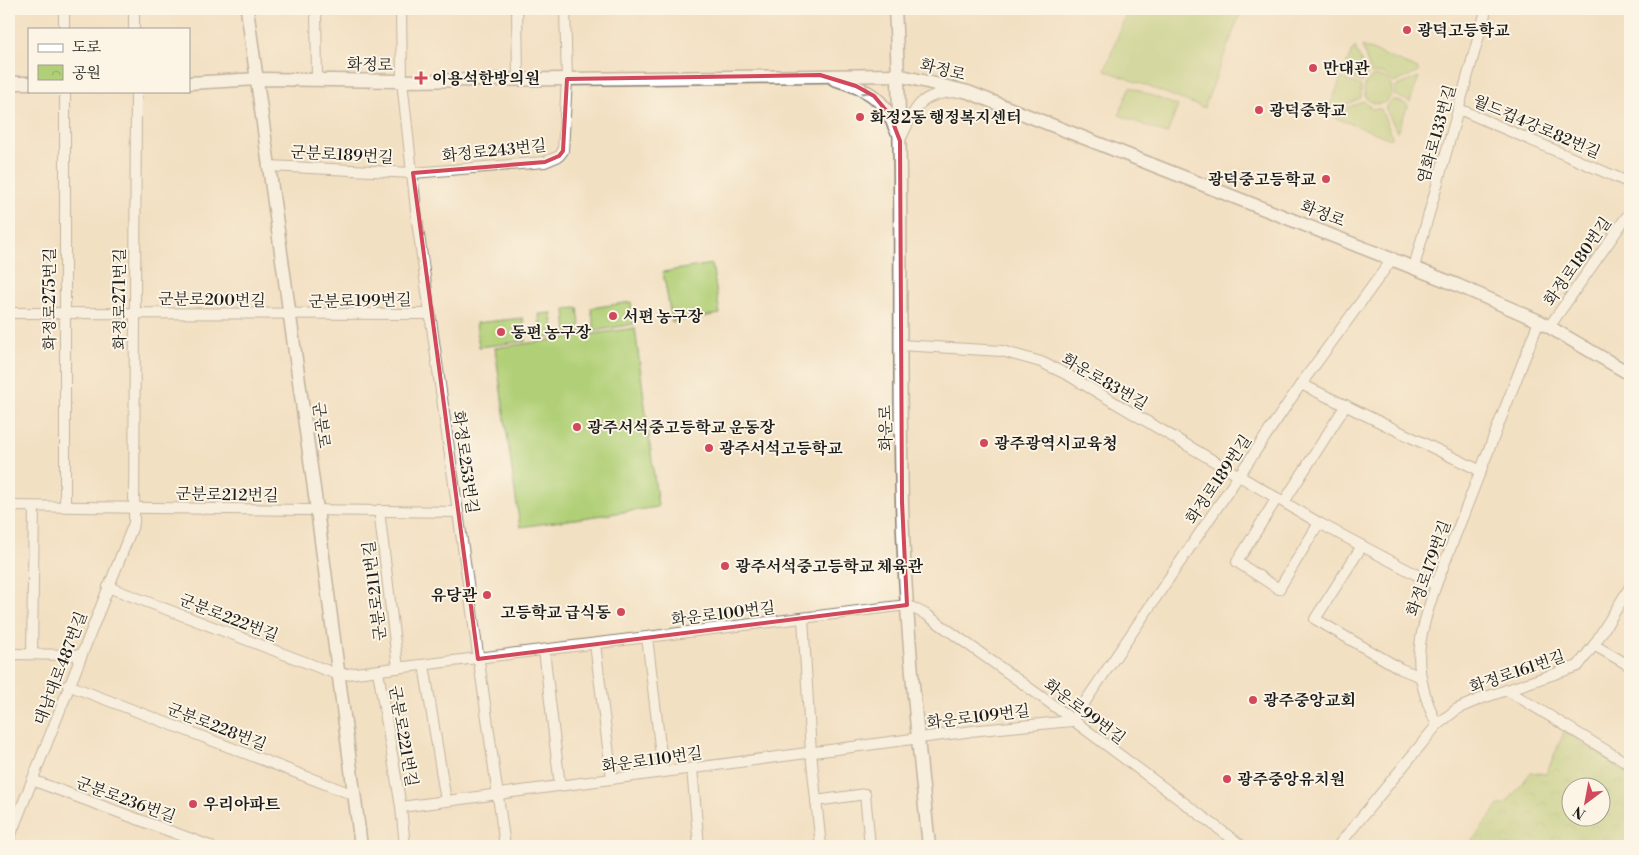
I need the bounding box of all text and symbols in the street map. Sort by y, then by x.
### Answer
place label: 광덕고등학교 [1417,21,1510,41]
marker: 광덕고등학교 [1401,24,1413,36]
legend [28,28,190,92]
text: 도로 [72,38,101,57]
street label: 화정로 [347,55,394,75]
street label: 화정로 [918,55,968,85]
place label: 만대관 [1323,59,1370,79]
marker: 만대관 [1307,62,1319,74]
text: 공원 [72,64,101,83]
place label: 이용석한방의원 [432,69,540,89]
marker: 이용석한방의원 [414,71,428,85]
street label: 염화로133번길 [1413,83,1461,186]
one-way arrow [860,85,869,95]
street label: 월드컵4강로82번길 [1470,91,1603,163]
place label: 광덕중학교 [1269,101,1347,121]
marker: 광덕중학교 [1253,104,1265,116]
place label: 화정2동 행정복지센터 [870,108,1022,128]
marker: 화정2동 행정복지센터 [854,111,866,123]
street label: 화정로243번길 [441,136,547,166]
street label: 군분로189번길 [290,142,394,168]
place label: 광덕중고등학교 [1208,170,1317,190]
marker: 광덕중고등학교 [1320,173,1332,185]
street label: 화정로 [1297,196,1348,232]
street label: 화정로180번길 [1540,213,1616,310]
street label: 화정로275번길 [40,248,60,350]
street label: 화정로271번길 [110,248,130,350]
street label: 군분로200번길 [158,289,266,311]
street label: 군분로199번길 [308,290,412,312]
place label: 서편 농구장 [623,307,703,327]
marker: 서편 농구장 [607,310,619,322]
place label: 동편 농구장 [511,323,591,343]
marker: 동편 농구장 [495,326,507,338]
street label: 화운로83번길 [1058,349,1151,415]
street label: 군분로 [308,401,334,450]
street label: 화운로 [876,404,896,451]
street label: 화정로253번길 [448,409,482,515]
place label: 광주서석중고등학교 운동장 [587,418,776,438]
marker: 광주서석중고등학교 운동장 [571,421,583,433]
street label: 화정로189번길 [1182,431,1256,528]
place label: 광주광역시교육청 [994,434,1118,454]
marker: 광주광역시교육청 [978,437,990,449]
place label: 광주서석고등학교 [719,439,843,459]
marker: 광주서석고등학교 [703,442,715,454]
street label: 군분로212번길 [175,484,279,506]
street label: 화정로179번길 [1402,518,1456,619]
street label: 군분로211번길 [359,540,391,642]
place label: 광주서석중고등학교 체육관 [735,557,924,577]
marker: 광주서석중고등학교 체육관 [719,560,731,572]
place label: 유당관 [431,586,478,606]
marker: 유당관 [481,589,493,601]
street label: 군분로222번길 [176,590,281,646]
street label: 화운로100번길 [670,598,776,630]
place label: 고등학교 급식동 [500,603,612,623]
marker: 고등학교 급식동 [615,606,627,618]
street label: 대남대로487번길 [30,609,92,728]
street label: 화정로161번길 [1467,646,1568,698]
street label: 화운로99번길 [1040,675,1129,749]
street label: 군분로221번길 [384,684,422,788]
place label: 광주중앙교회 [1263,691,1356,711]
marker: 광주중앙교회 [1247,694,1259,706]
street label: 군분로228번길 [164,699,269,755]
street label: 화운로109번길 [925,701,1031,733]
street label: 화운로110번길 [600,743,704,777]
place label: 광주중앙유치원 [1237,770,1345,790]
street label: 군분로236번길 [73,773,178,827]
marker: 광주중앙유치원 [1221,773,1233,785]
north arrow [1562,778,1612,828]
place label: 우리아파트 [203,795,281,815]
marker: 우리아파트 [187,798,199,810]
text: N [1570,802,1589,823]

